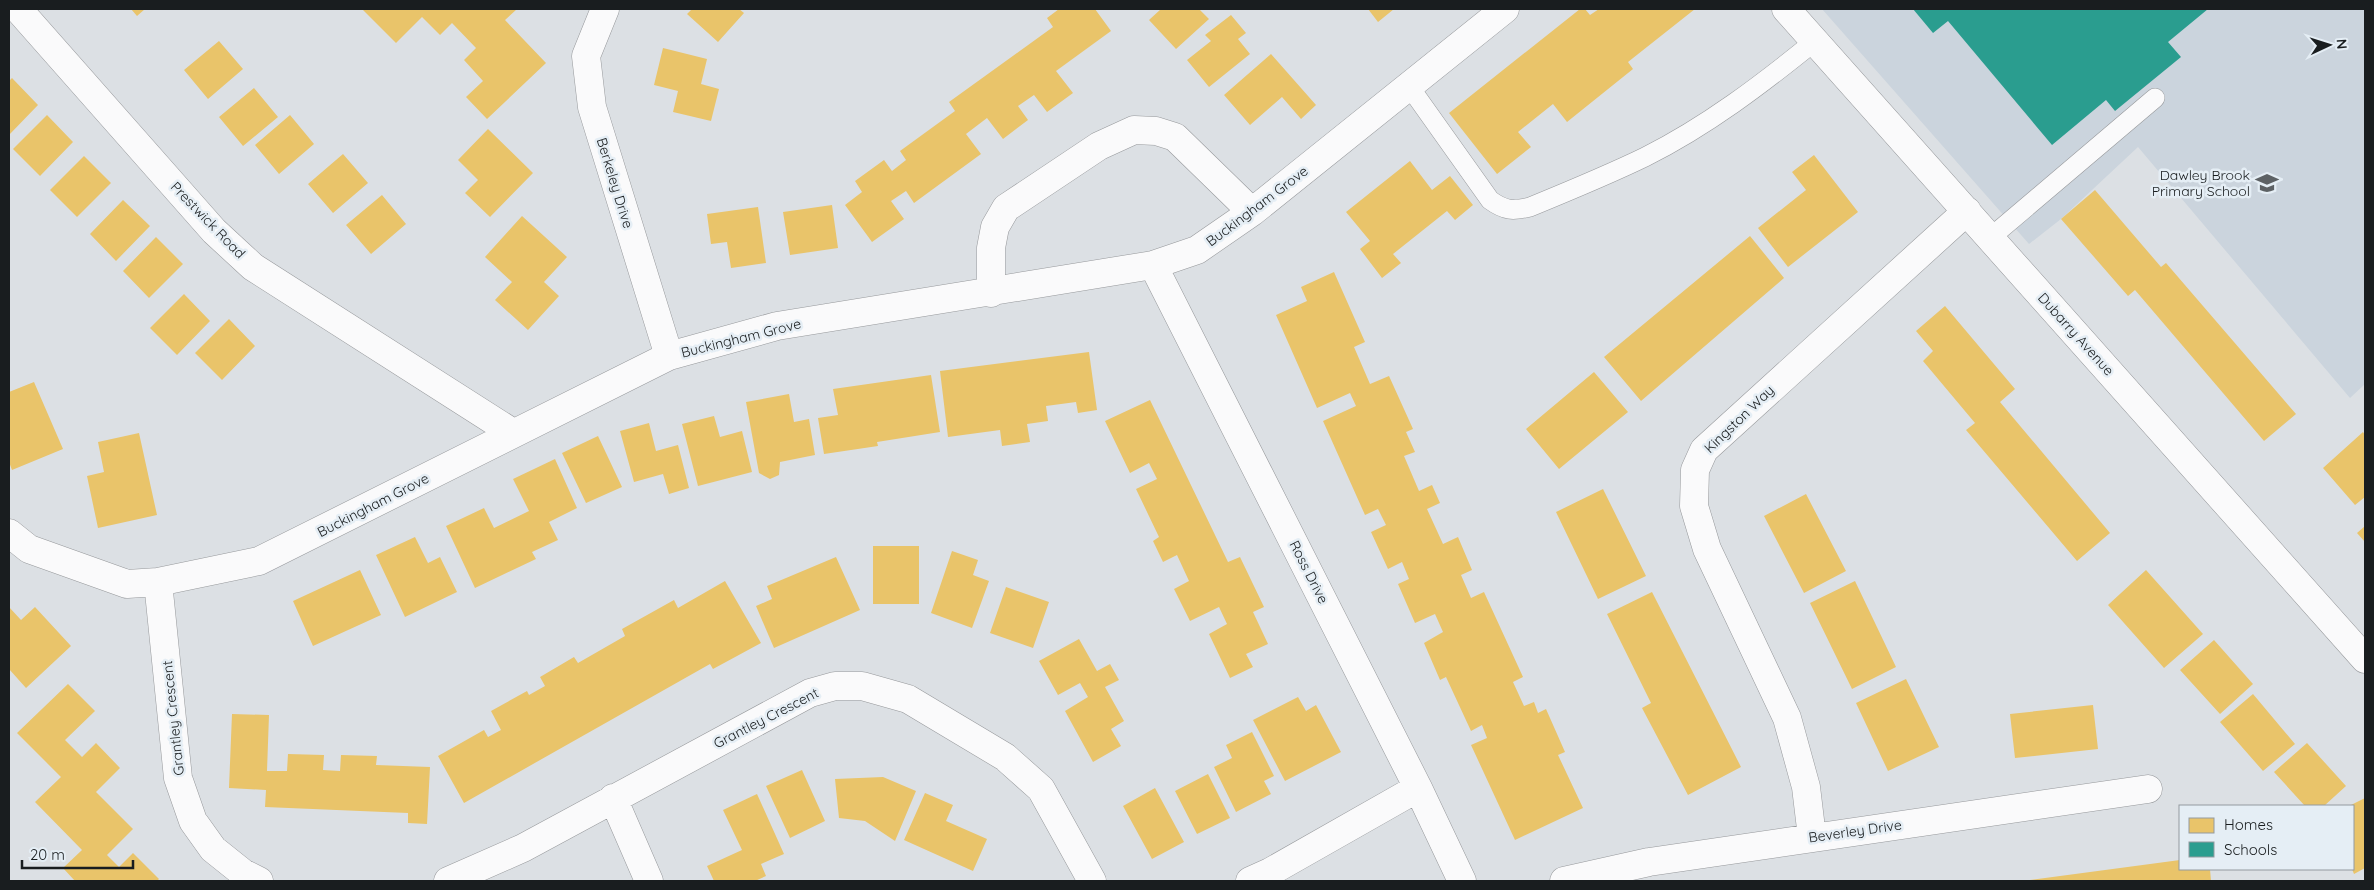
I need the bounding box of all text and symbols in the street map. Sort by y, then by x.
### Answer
north arrow [2304,20,2354,70]
text: N [2333,38,2351,50]
street label: Berkeley Drive [593,135,637,231]
street label: Buckingham Grove [1202,162,1312,250]
place label: Dawley Brook Primary School [2152,166,2250,200]
school or university icon: Dawley Brook Primary School [2254,170,2280,196]
street label: Prestwick Road [167,178,249,262]
street label: Dubarry Avenue [2034,289,2118,379]
street label: Buckingham Grove [679,314,803,362]
street label: Kingston Way [1700,381,1778,457]
street label: Buckingham Grove [314,469,432,541]
street label: Ross Drive [1285,537,1333,607]
street label: Grantley Crescent [158,659,188,776]
street label: Grantley Crescent [710,684,822,752]
legend [2179,805,2354,870]
text: Homes [2224,815,2273,834]
street label: Beverley Drive [1807,816,1903,846]
scale bar [22,838,134,870]
text: Schools [2224,840,2277,859]
text: 20 m [30,845,65,864]

